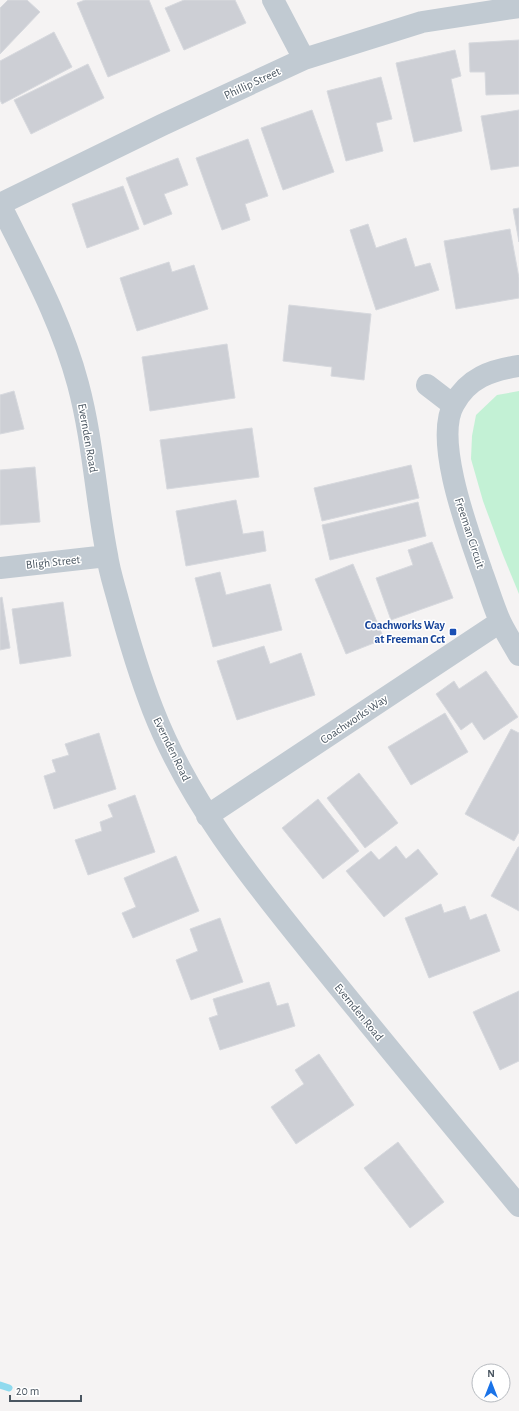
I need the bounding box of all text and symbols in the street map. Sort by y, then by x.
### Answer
street label: Phillip Street [222,65,282,101]
street label: Evernden Road [76,403,100,473]
street label: Freeman Circuit [453,496,487,570]
street label: Bligh Street [25,553,81,571]
place label: Coachworks Way at Freeman Cct [365,619,446,645]
marker: Coachworks Way at Freeman Cct [448,627,458,637]
street label: Coachworks Way [318,692,390,747]
street label: Evernden Road [151,715,193,783]
street label: Evernden Road [332,981,386,1043]
north arrow [471,1363,511,1403]
text: N [487,1368,495,1379]
scale bar [10,1377,81,1403]
text: 20 m [16,1385,39,1397]

